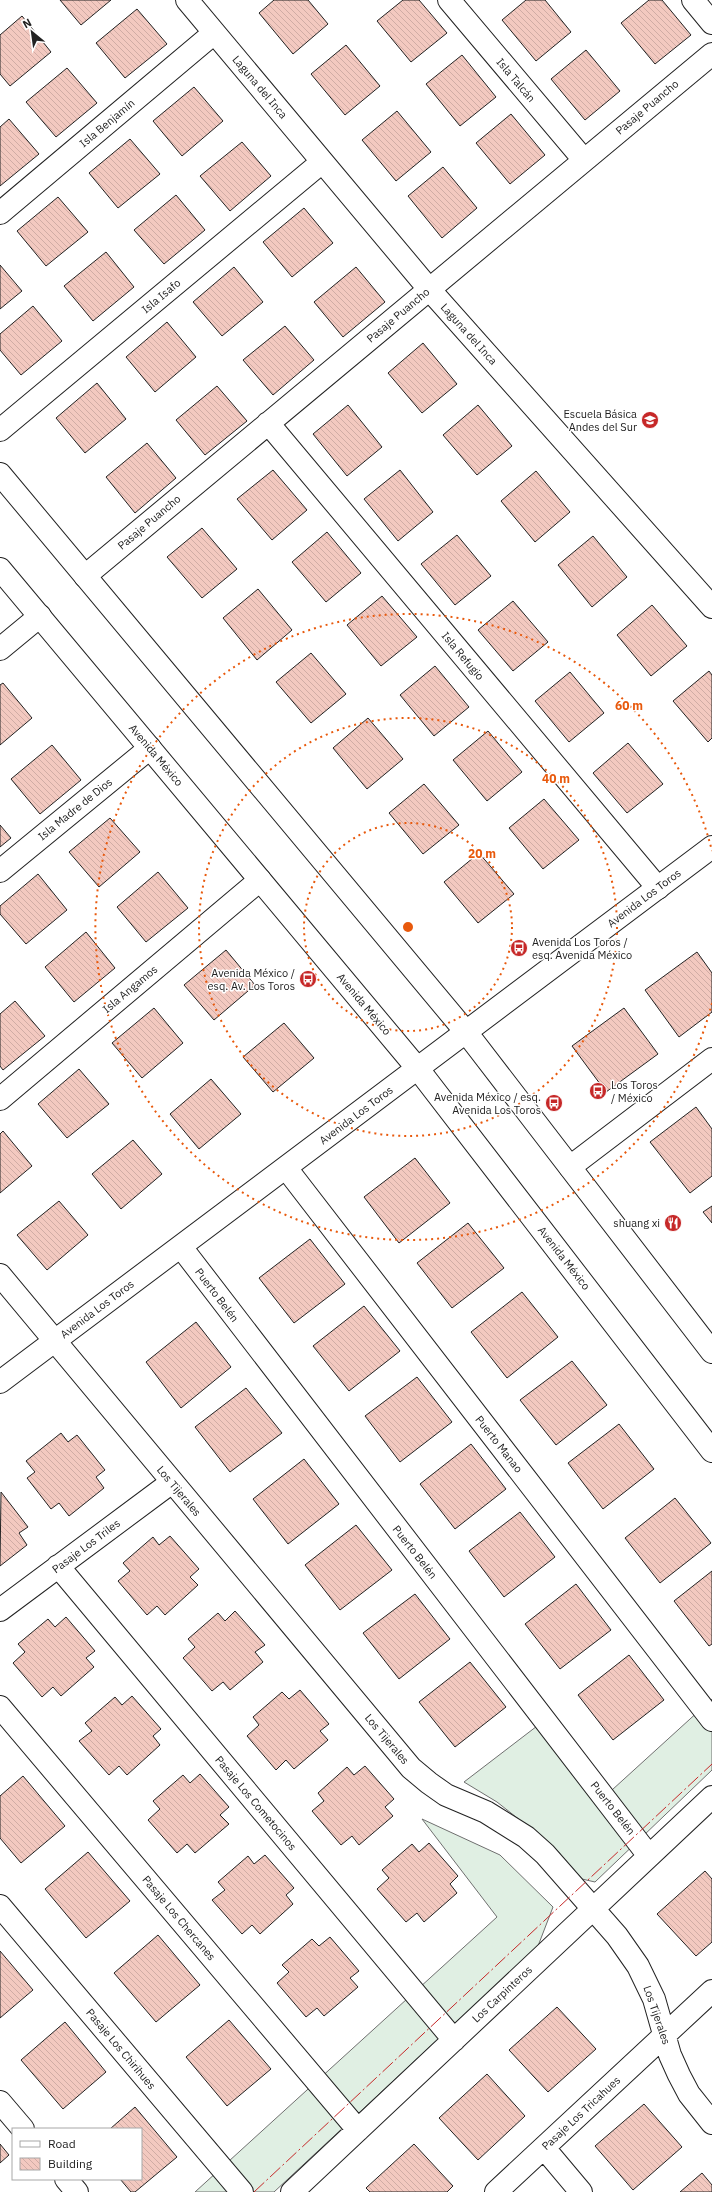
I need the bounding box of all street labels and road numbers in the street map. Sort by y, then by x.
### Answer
street label: Laguna del Inca [230,53,291,122]
street label: Isla Talcán [494,55,538,105]
street label: Pasaje Puancho [613,77,681,137]
street label: Isla Benjamín [76,96,138,150]
street label: Isla Isafo [139,276,183,316]
street label: Pasaje Puancho [364,285,432,345]
street label: Laguna del Inca [438,300,500,368]
street label: Pasaje Puancho [115,492,183,552]
street label: Isla Refugio [439,629,487,683]
street label: Avenida México [126,721,186,789]
street label: Isla Madre de Dios [35,775,115,843]
street label: Avenida Los Toros [604,866,684,930]
street label: Isla Angamos [100,962,160,1016]
street label: Avenida México [334,970,394,1038]
street label: Avenida Los Toros [316,1083,396,1147]
street label: Avenida México [535,1223,593,1293]
street label: Puerto Belén [192,1265,242,1325]
street label: Avenida Los Toros [57,1277,137,1341]
street label: Puerto Manao [472,1413,526,1475]
street label: Los Tijerales [154,1463,204,1519]
street label: Pasaje Los Triles [49,1516,123,1576]
street label: Puerto Belén [390,1522,440,1582]
street label: Los Tijerales [362,1711,412,1767]
street label: Pasaje Los Cometocinos [212,1753,300,1853]
street label: Puerto Belén [588,1778,638,1838]
street label: Pasaje Los Chercanes [139,1873,219,1963]
street label: Los Carpinteros [469,1963,535,2025]
street label: Los Tijerales [640,1984,674,2046]
street label: Pasaje Los Chirihues [83,2006,159,2092]
street label: Pasaje Los Tricahues [539,2073,623,2153]

